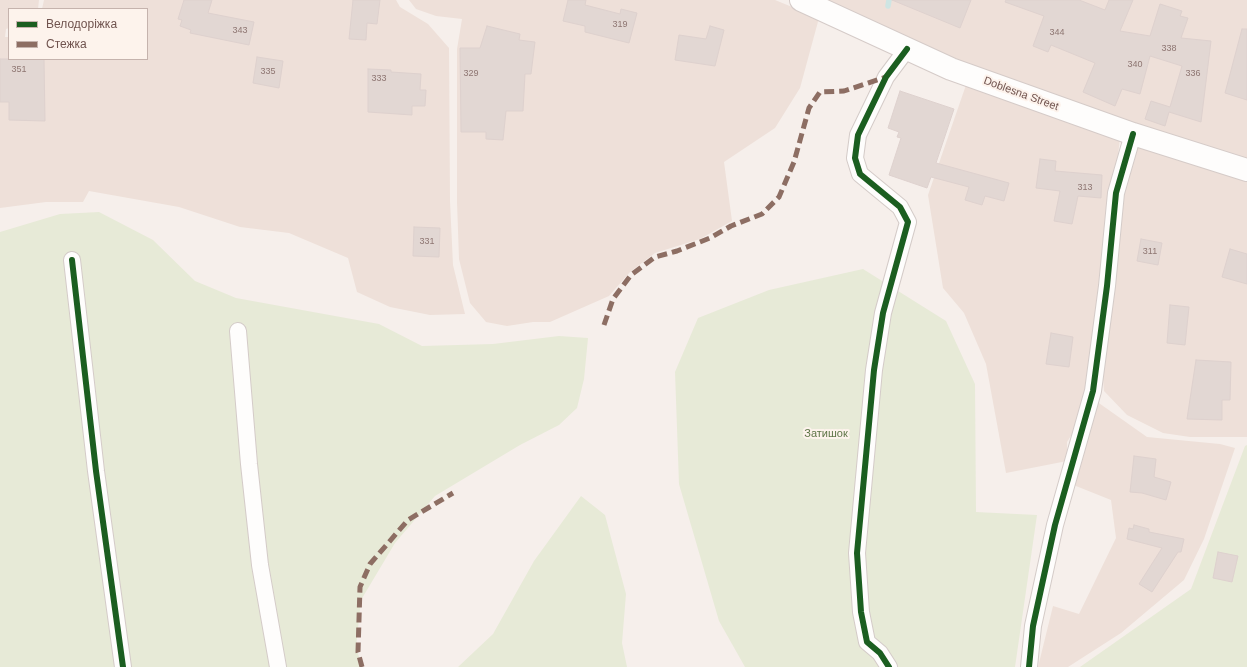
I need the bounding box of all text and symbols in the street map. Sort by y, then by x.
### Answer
legend [8,8,148,60]
text: Велодоріжка [46,17,117,31]
house number: 319 [612,20,628,30]
house number: 343 [232,26,248,36]
house number: 344 [1049,28,1065,38]
text: Стежка [46,37,87,51]
house number: 338 [1161,44,1177,54]
house number: 340 [1127,60,1143,70]
house number: 351 [11,65,27,75]
house number: 335 [260,67,276,77]
house number: 329 [463,69,479,79]
house number: 336 [1185,69,1201,79]
house number: 333 [371,74,387,84]
street label: Doblesna Street [982,74,1060,114]
house number: 313 [1077,183,1093,193]
house number: 331 [419,237,435,247]
house number: 311 [1143,247,1157,257]
park label: Затишок [804,427,848,441]

